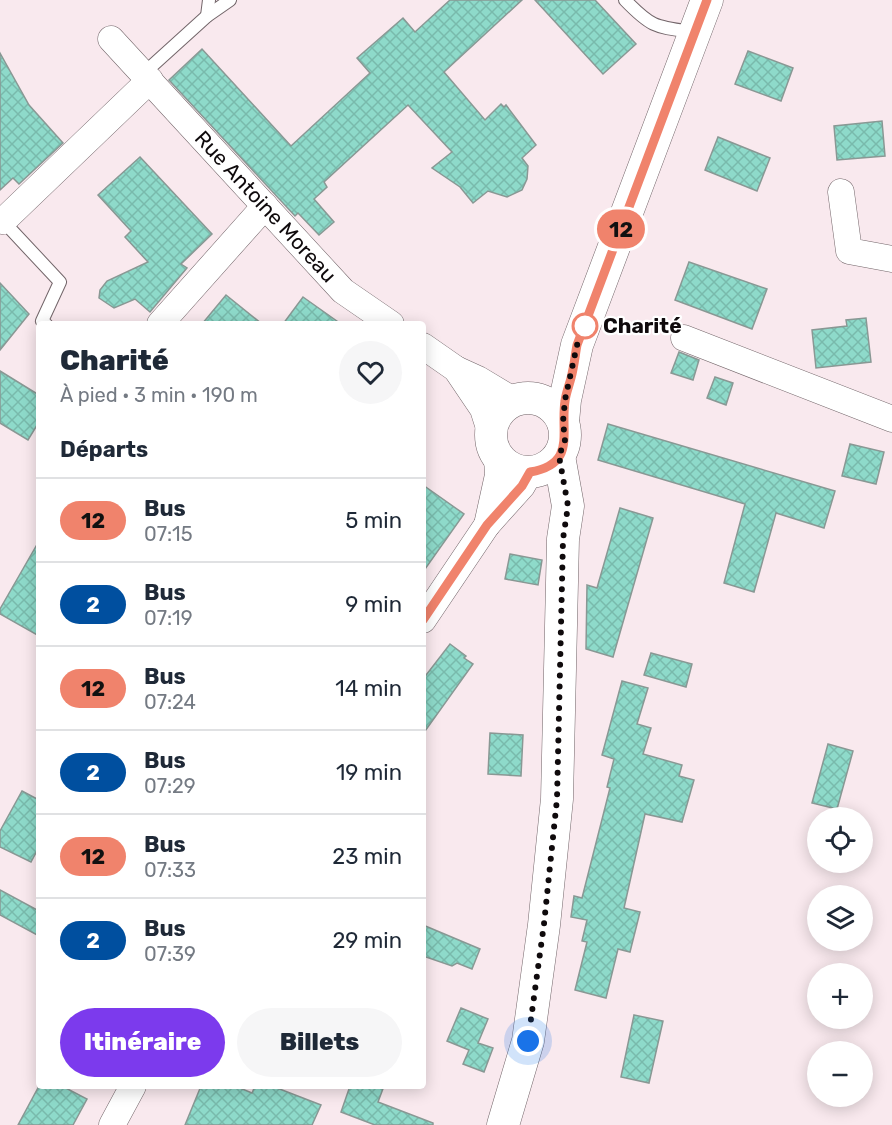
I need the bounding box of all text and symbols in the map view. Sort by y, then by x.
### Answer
street label: Rue Antoine Moreau [190,125,342,287]
line badge: 12 [594,210,648,248]
text: 12 [609,217,633,242]
marker: Charité [572,313,598,339]
place label: Charité [603,313,682,338]
button: heart [339,341,402,404]
text: Charité [60,344,169,377]
text: À pied · 3 min · 190 m [60,383,258,407]
text: Départs [60,436,148,463]
text: Bus [144,495,186,522]
text: 5 min [345,507,402,534]
text: 12 [81,508,105,533]
text: 07:15 [144,522,193,546]
text: Bus [144,579,186,606]
text: 9 min [345,591,402,618]
text: 2 [86,592,100,617]
text: 07:19 [144,606,193,630]
text: Bus [144,663,186,690]
text: 14 min [335,675,402,702]
text: 12 [81,676,105,701]
text: 07:24 [144,690,196,714]
text: Bus [144,747,186,774]
text: 19 min [336,759,402,786]
text: 2 [86,760,100,785]
text: 07:29 [144,774,196,798]
map controls [807,807,873,1107]
button: locate [807,807,873,873]
text: Bus [144,831,186,858]
text: 23 min [332,843,402,870]
text: 12 [81,844,105,869]
text: 07:33 [144,858,196,882]
button: layers [807,885,873,951]
text: Bus [144,915,186,942]
text: 29 min [332,927,402,954]
text: 2 [86,928,100,953]
text: 07:39 [144,942,196,966]
button: + [807,963,873,1029]
button: Itinéraire [60,1008,225,1077]
button: Billets [237,1008,402,1077]
your location [513,1026,543,1056]
button: − [807,1041,873,1107]

